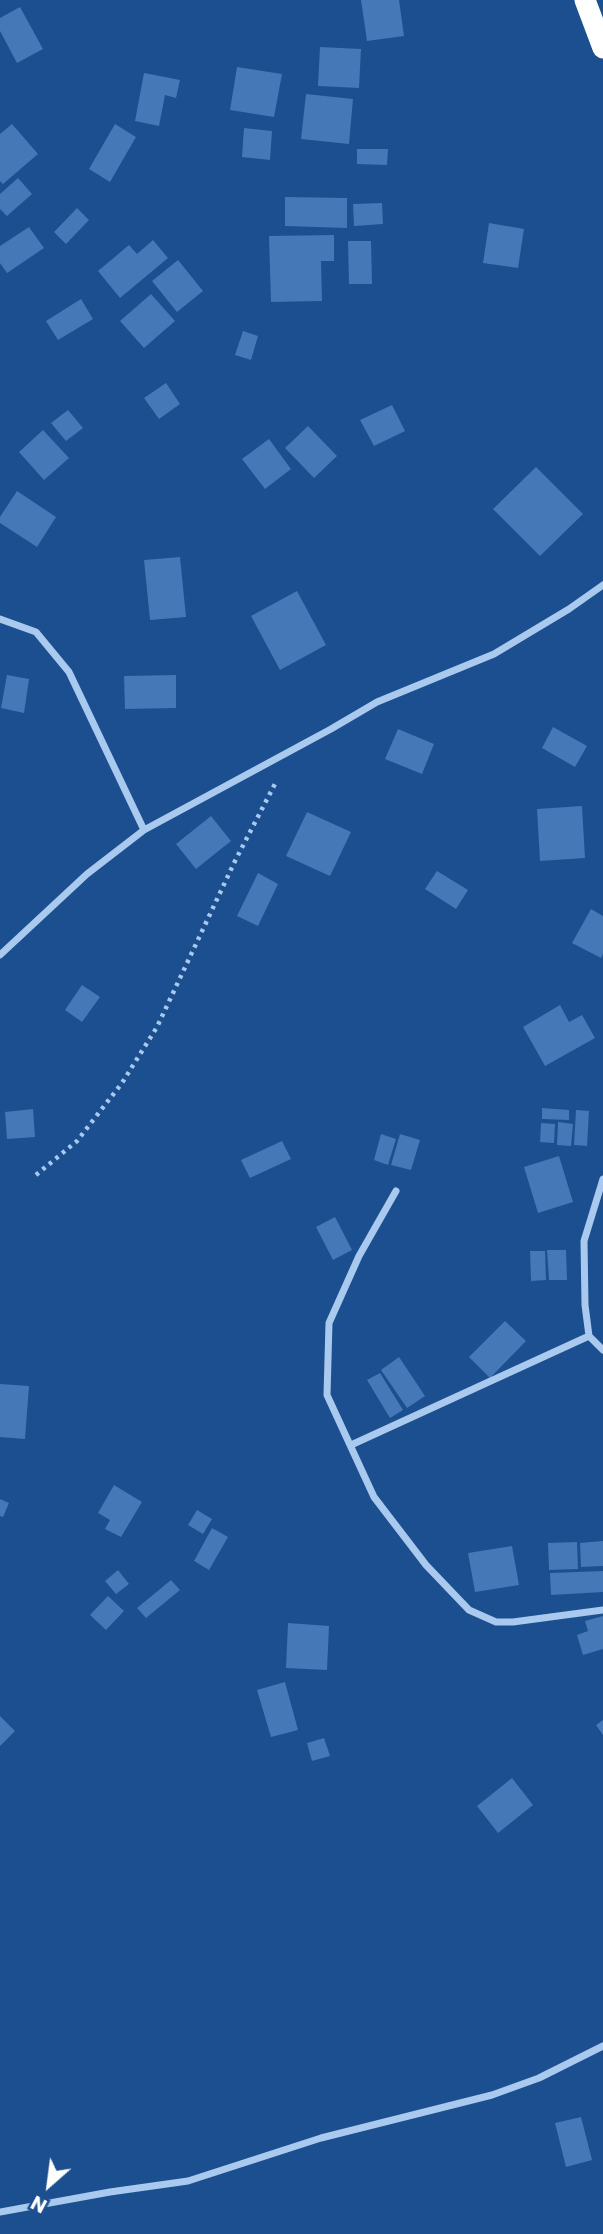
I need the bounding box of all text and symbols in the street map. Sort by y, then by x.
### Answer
north arrow [14,2150,84,2220]
text: N [26,2189,52,2219]

